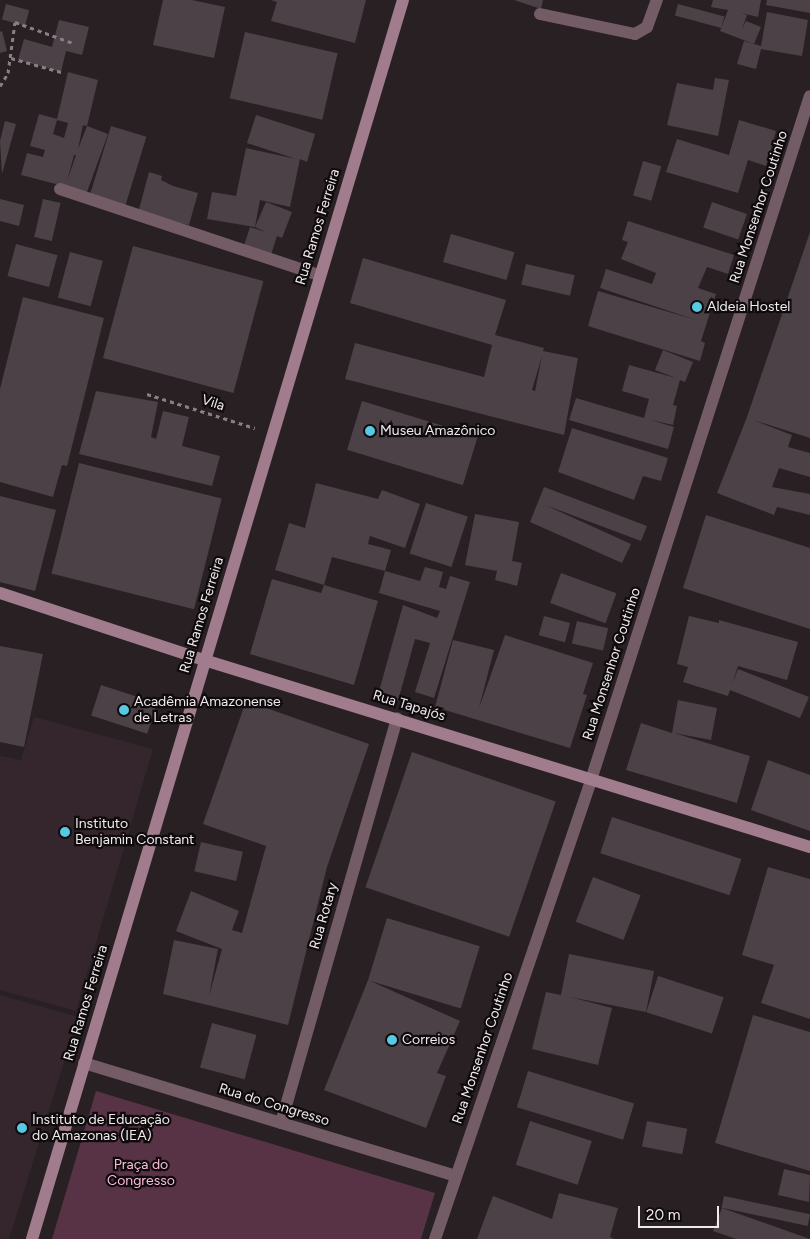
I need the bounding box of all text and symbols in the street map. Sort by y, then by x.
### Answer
street label: Rua Monsenhor Coutinho [726,129,792,285]
street label: Rua Ramos Ferreira [292,167,344,287]
place label: Aldeia Hostel [707,299,790,315]
marker: Aldeia Hostel [691,301,703,313]
street label: Vila [199,391,227,415]
place label: Museu Amazônico [380,423,495,439]
marker: Museu Amazônico [364,425,376,437]
street label: Rua Ramos Ferreira [176,555,228,675]
street label: Rua Monsenhor Coutinho [579,586,645,742]
street label: Rua Tapajós [371,687,447,725]
place label: Acadêmia Amazonense de Letras [134,694,281,726]
marker: Acadêmia Amazonense de Letras [118,704,130,716]
place label: Instituto Benjamin Constant [75,816,194,849]
marker: Instituto Benjamin Constant [59,826,71,838]
street label: Rua Rotary [306,881,342,951]
street label: Rua Ramos Ferreira [60,943,112,1063]
street label: Rua Monsenhor Coutinho [449,970,517,1126]
place label: Correios [402,1032,455,1048]
marker: Correios [386,1034,398,1046]
street label: Rua do Congresso [217,1080,331,1130]
place label: Instituto de Educação do Amazonas (IEA) [32,1112,170,1144]
marker: Instituto de Educação do Amazonas (IEA) [16,1122,28,1134]
park label: Praça do Congresso [107,1157,175,1190]
scale bar [640,1196,721,1228]
text: 20 m [646,1206,680,1224]

